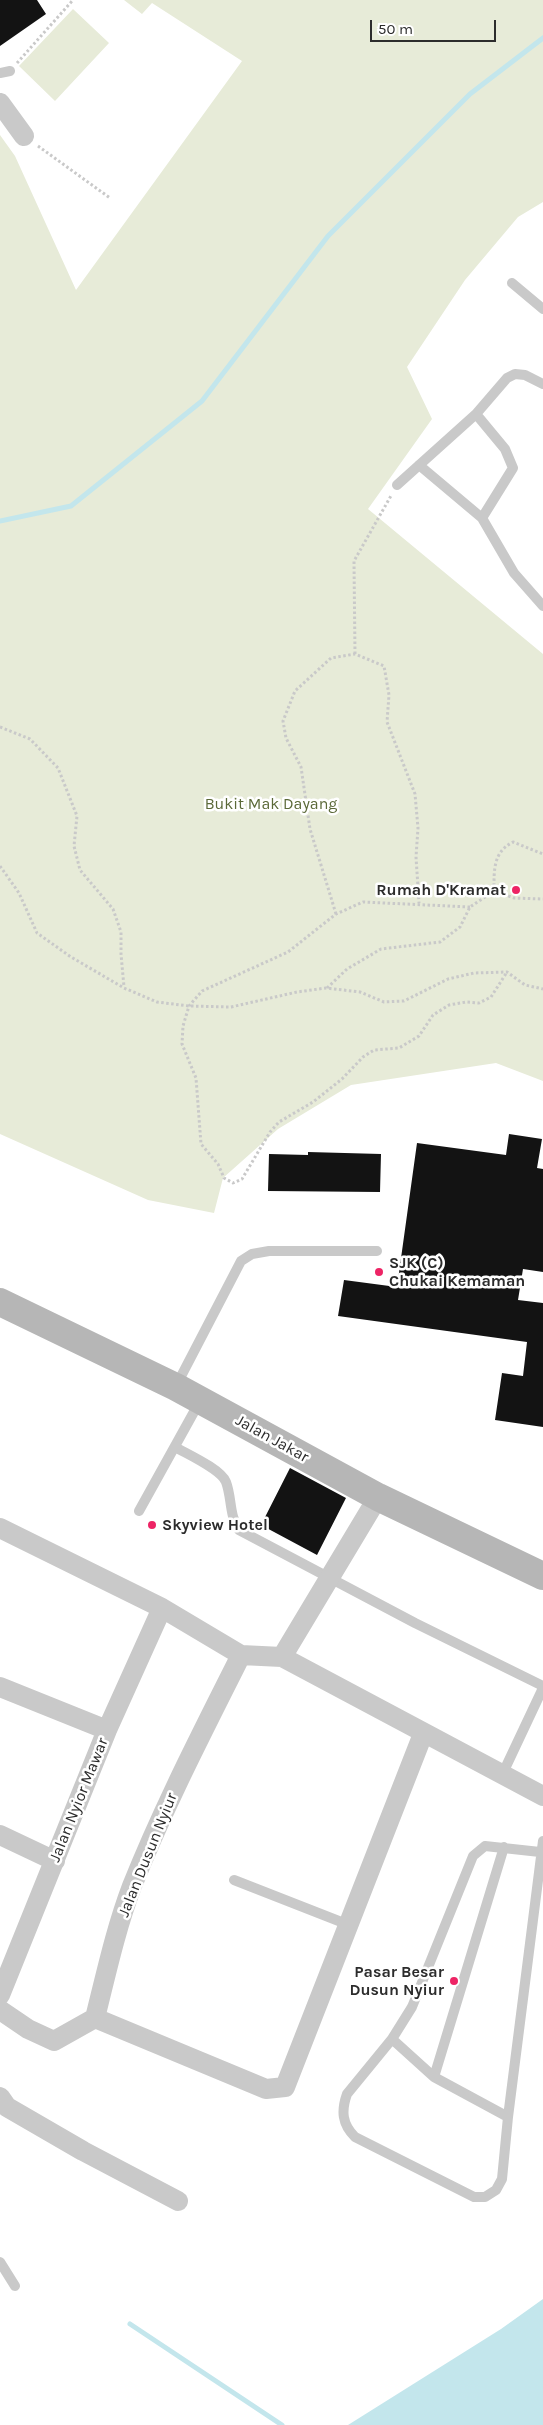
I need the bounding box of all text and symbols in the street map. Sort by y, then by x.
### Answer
scale bar [373,10,499,42]
text: 50 m [378,20,413,38]
park label: Bukit Mak Dayang [205,794,337,814]
place label: Rumah D'Kramat [376,880,506,900]
marker: Rumah D'Kramat [510,884,522,896]
place label: SJK (C) Chukai Kemaman [389,1253,525,1291]
marker: SJK (C) Chukai Kemaman [373,1266,385,1278]
street label: Jalan Jakar [232,1411,312,1467]
place label: Skyview Hotel [162,1515,268,1535]
marker: Skyview Hotel [146,1519,158,1531]
street label: Jalan Nyior Mawar [45,1735,113,1865]
street label: Jalan Dusun Nyiur [114,1790,182,1920]
place label: Pasar Besar Dusun Nyiur [349,1962,444,2000]
marker: Pasar Besar Dusun Nyiur [448,1975,460,1987]

